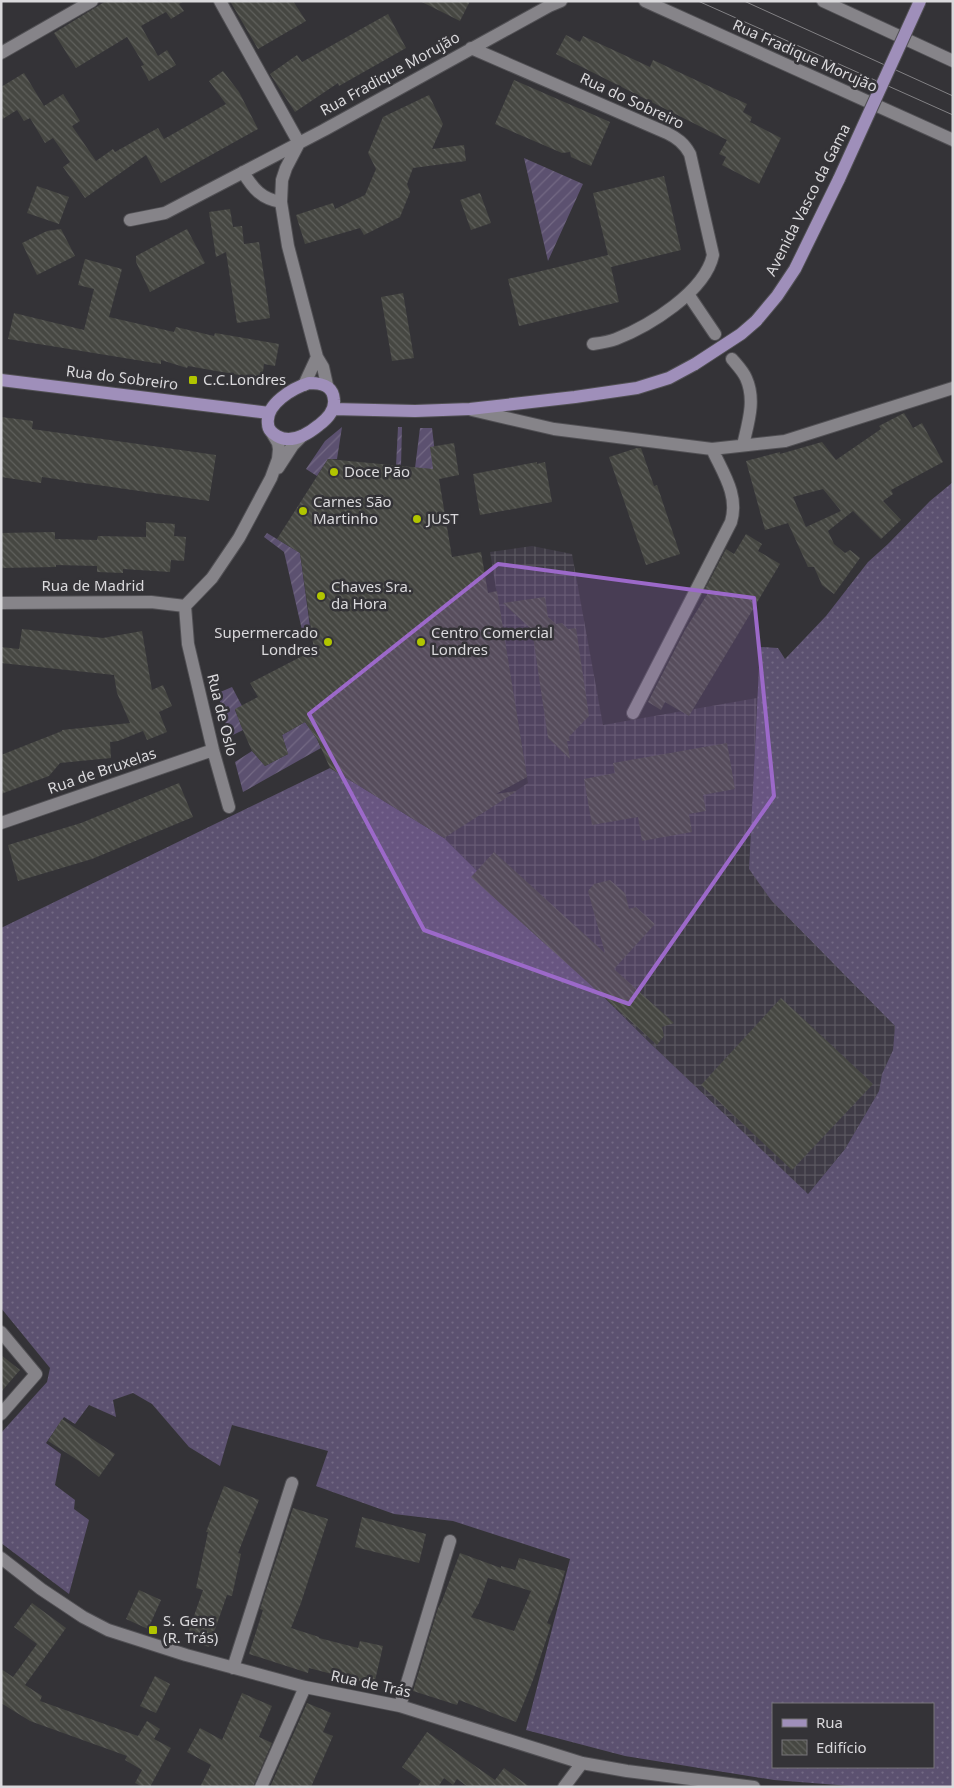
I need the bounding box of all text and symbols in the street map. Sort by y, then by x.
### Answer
street label: Rua Fradique Morujão [730,14,881,96]
street label: Rua Fradique Morujão [316,26,463,120]
street label: Rua do Sobreiro [577,67,688,133]
street label: Avenida Vasco da Gama [760,120,854,279]
street label: Rua do Sobreiro [65,360,179,394]
place label: C.C.Londres [203,369,286,389]
marker: C.C.Londres [187,374,199,386]
place label: Doce Pão [344,461,410,481]
marker: Doce Pão [328,466,340,478]
place label: Carnes São Martinho [313,491,392,528]
marker: Carnes São Martinho [297,505,309,517]
place label: JUST [425,508,459,528]
marker: JUST [411,513,423,525]
street label: Rua de Madrid [41,575,145,595]
place label: Chaves Sra. da Hora [331,576,412,613]
marker: Chaves Sra. da Hora [315,590,327,602]
place label: Supermercado Londres [214,622,318,659]
place label: Centro Comercial Londres [431,622,553,659]
marker: Supermercado Londres [322,636,334,648]
marker: Centro Comercial Londres [415,636,427,648]
street label: Rua de Oslo [203,671,243,758]
street label: Rua de Bruxelas [45,742,158,798]
place label: S. Gens (R. Trás) [163,1610,218,1647]
marker: S. Gens (R. Trás) [147,1624,159,1636]
street label: Rua de Trás [329,1665,413,1701]
legend [772,1703,934,1768]
text: Rua [816,1712,843,1732]
text: Edifício [816,1737,867,1757]

